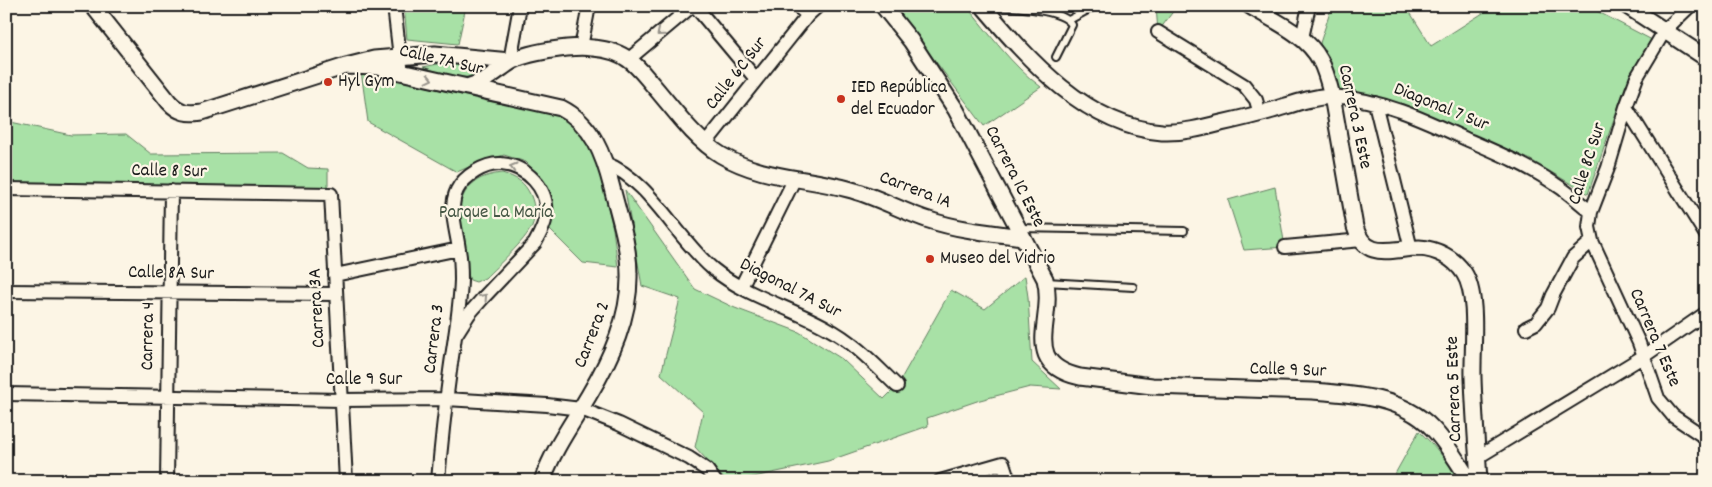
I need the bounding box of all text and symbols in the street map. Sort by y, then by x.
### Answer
one-way arrow [657,27,666,35]
street label: Calle 6C Sur [700,32,774,116]
street label: Calle 7A Sur [396,38,486,84]
street label: Carrera 3 Este [1330,62,1378,172]
place label: Hyl Gym [338,69,395,96]
one-way arrow [424,73,433,84]
place label: IED República del Ecuador [851,75,948,124]
marker: Hyl Gym [322,76,334,88]
street label: Diagonal 7 Sur [1389,77,1493,139]
marker: IED República del Ecuador [835,93,847,105]
street label: Calle 8C Sur [1562,119,1614,209]
street label: Carrera 1C Este [977,121,1051,233]
street label: Calle 8 Sur [131,158,207,186]
one-way arrow [509,162,517,173]
street label: Carrera 1A [875,165,955,217]
park label: Parque La María [439,200,554,227]
place label: Museo del Vidrio [940,246,1055,273]
street label: Diagonal 7A Sur [734,252,846,326]
marker: Museo del Vidrio [924,253,936,265]
street label: Calle 8A Sur [128,260,214,288]
street label: Carrera 3A [302,267,334,349]
street label: Carrera 7 Este [1621,285,1687,391]
one-way arrow [478,294,487,303]
street label: Carrera 2 [568,298,618,372]
street label: Carrera 4 [135,301,163,371]
street label: Carrera 3 [417,303,453,375]
street label: Carrera 5 Este [1440,335,1470,443]
street label: Calle 9 Sur [1249,356,1327,386]
street label: Calle 9 Sur [326,367,402,394]

